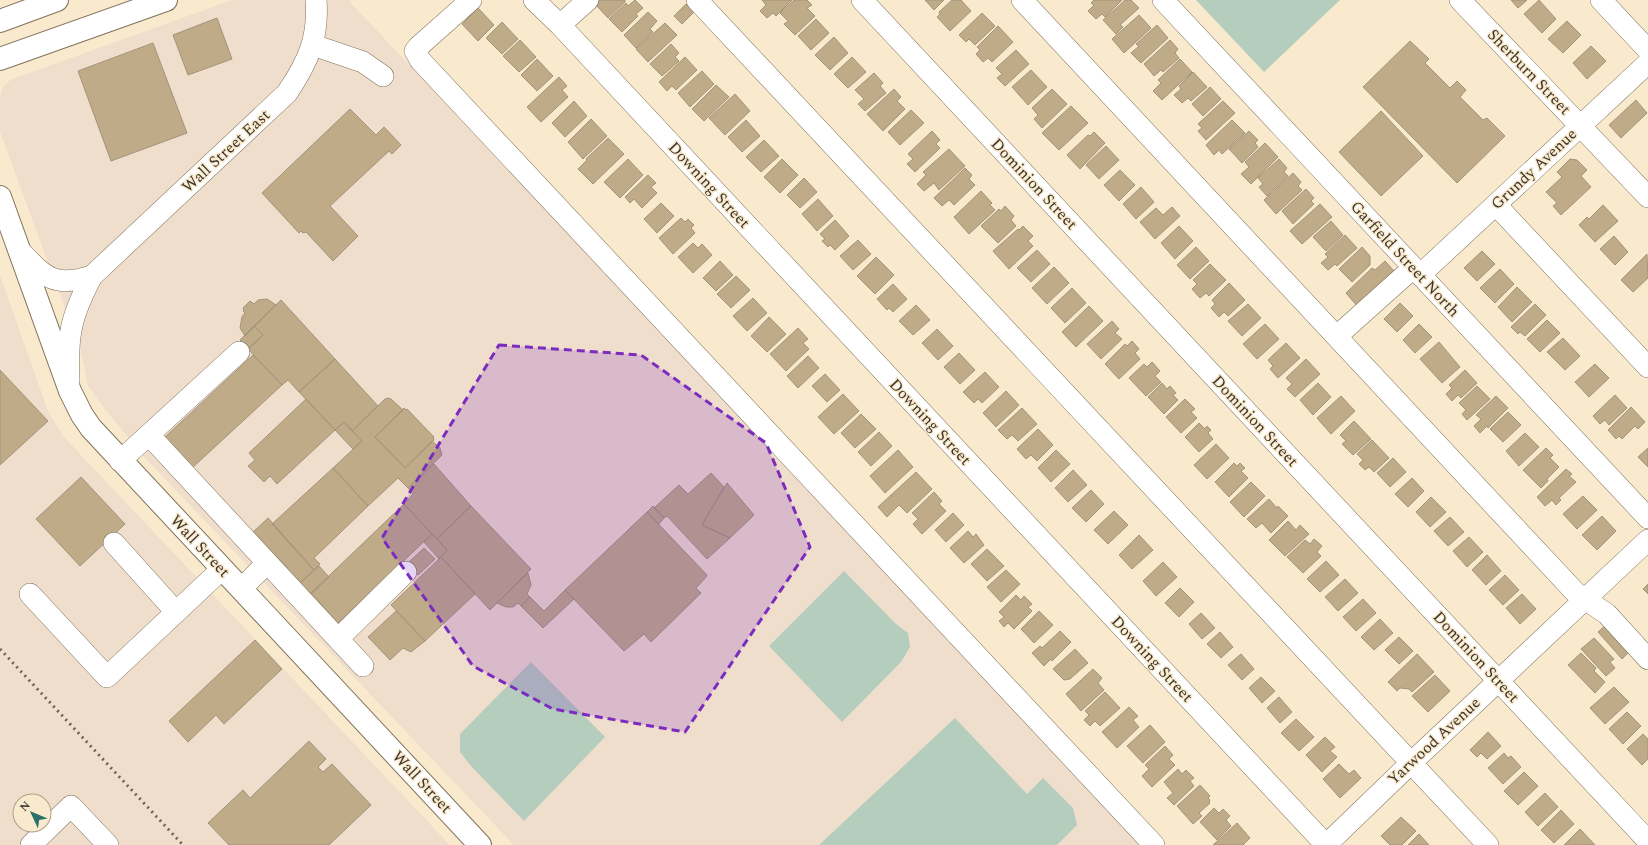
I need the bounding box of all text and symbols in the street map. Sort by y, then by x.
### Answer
street label: Sherburn Street [1482,24,1577,121]
street label: Wall Street East [176,103,276,198]
street label: Grundy Avenue [1485,123,1583,215]
street label: Dominion Street [985,133,1083,236]
street label: Downing Street [662,136,756,234]
street label: Garfield Street North [1345,196,1465,322]
street label: Dominion Street [1206,370,1304,473]
street label: Downing Street [883,373,977,471]
street label: Wall Street [164,509,236,583]
street label: Dominion Street [1427,606,1525,709]
street label: Downing Street [1105,610,1199,708]
street label: Yarwood Avenue [1382,691,1486,791]
street label: Wall Street [386,745,458,819]
north arrow [12,793,52,833]
text: N [16,797,34,816]

